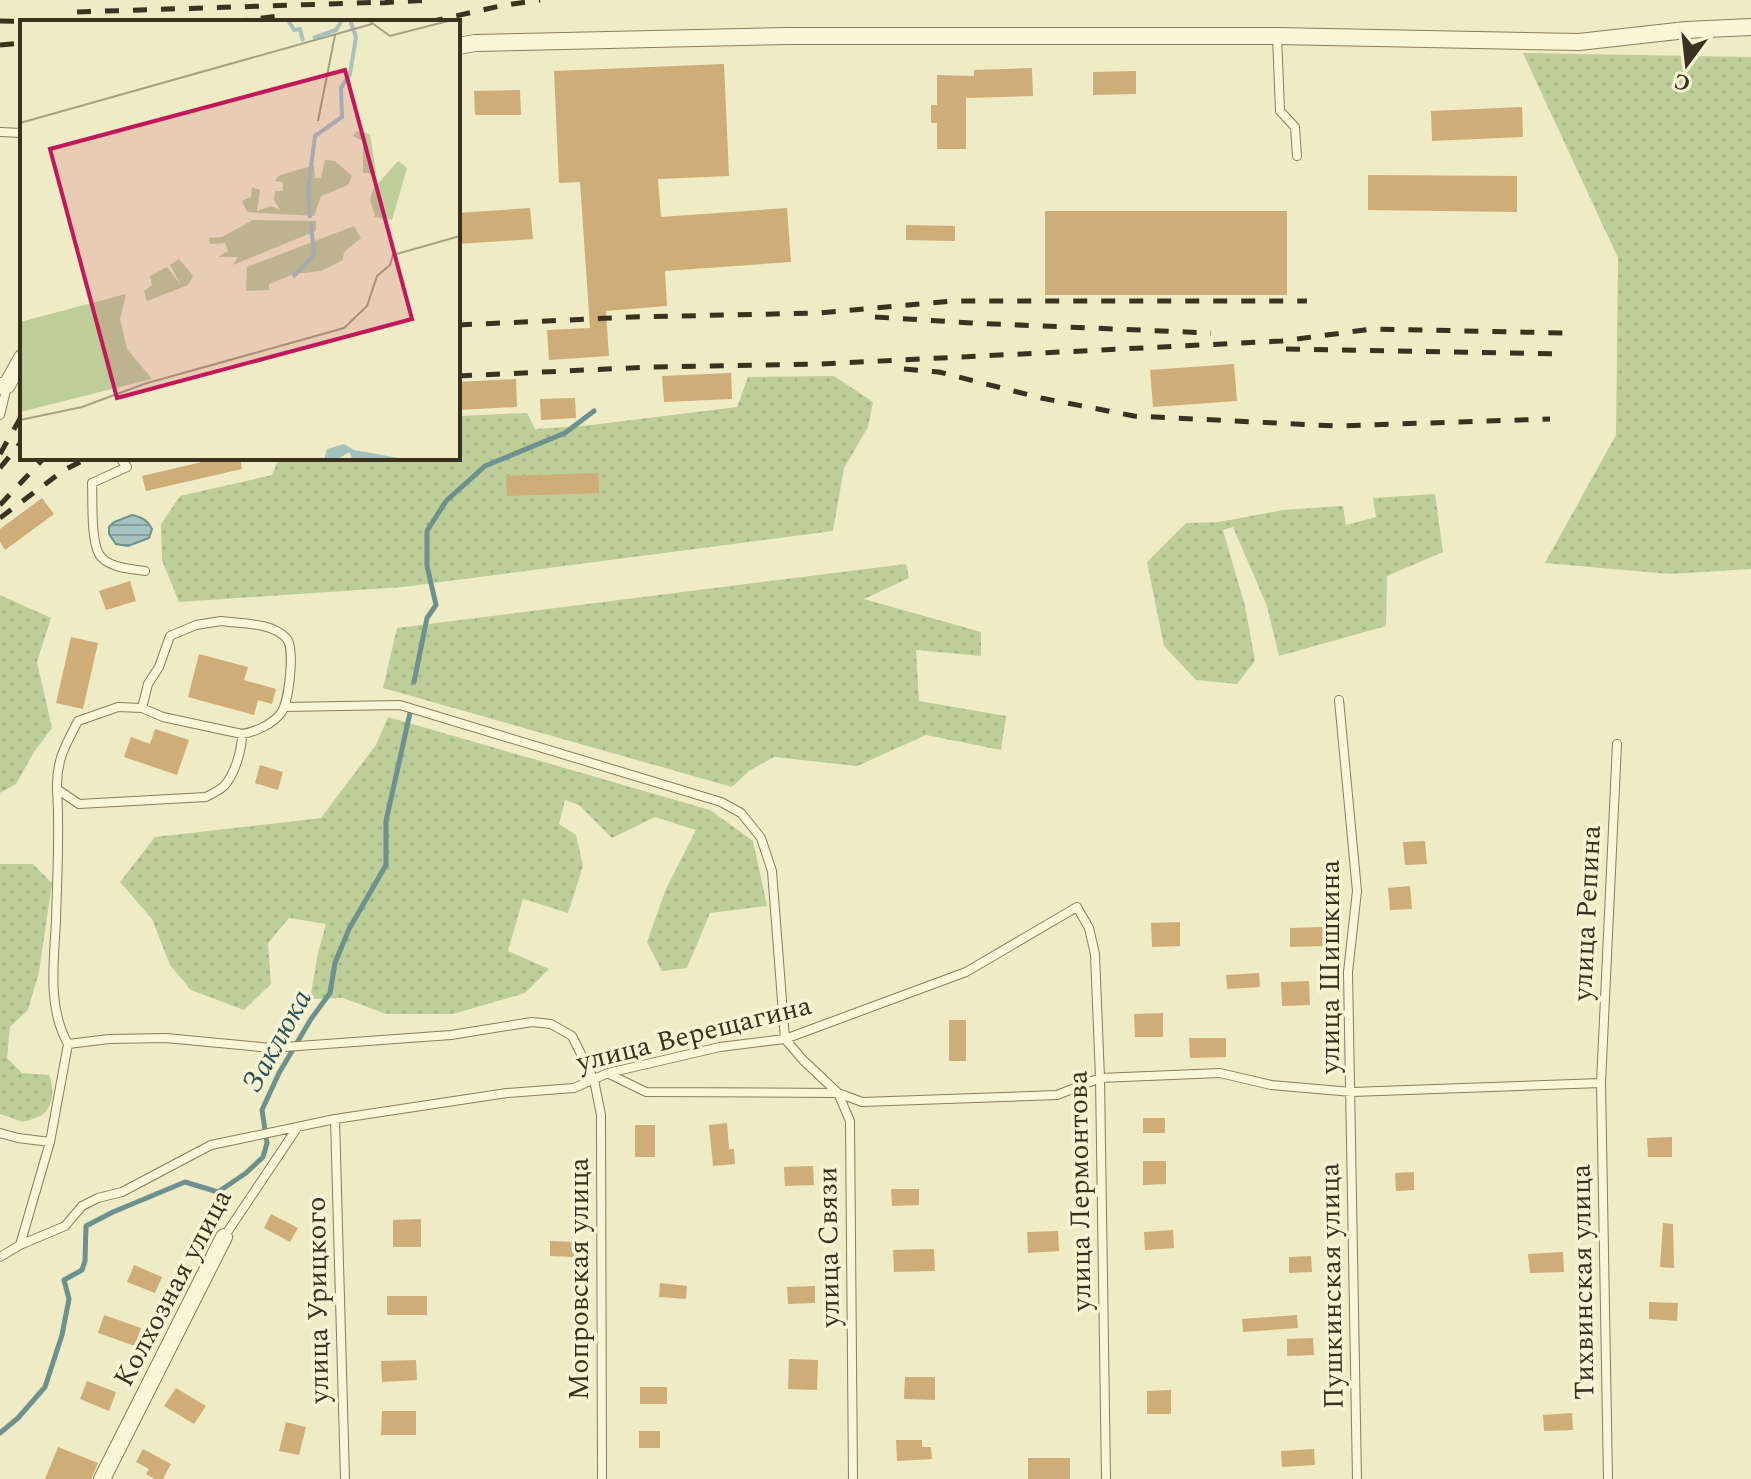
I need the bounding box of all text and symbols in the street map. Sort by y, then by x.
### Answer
inset map [20,20,460,460]
north arrow [1647,24,1727,104]
text: С [1670,64,1694,100]
street label: улица Репина [1561,824,1613,1003]
street label: улица Шишкина [1309,860,1352,1075]
water label: Заклюка [230,981,324,1101]
street label: улица Верещагина [571,984,816,1084]
street label: улица Лермонтова [1056,1070,1104,1313]
street label: Мопровская улица [558,1157,601,1401]
street label: Пушкинская улица [1308,1162,1356,1410]
street label: Тихвинская улица [1559,1163,1607,1400]
street label: улица Связи [806,1166,852,1329]
street label: Колхозная улица [103,1181,243,1395]
street label: улица Урицкого [295,1196,341,1405]

